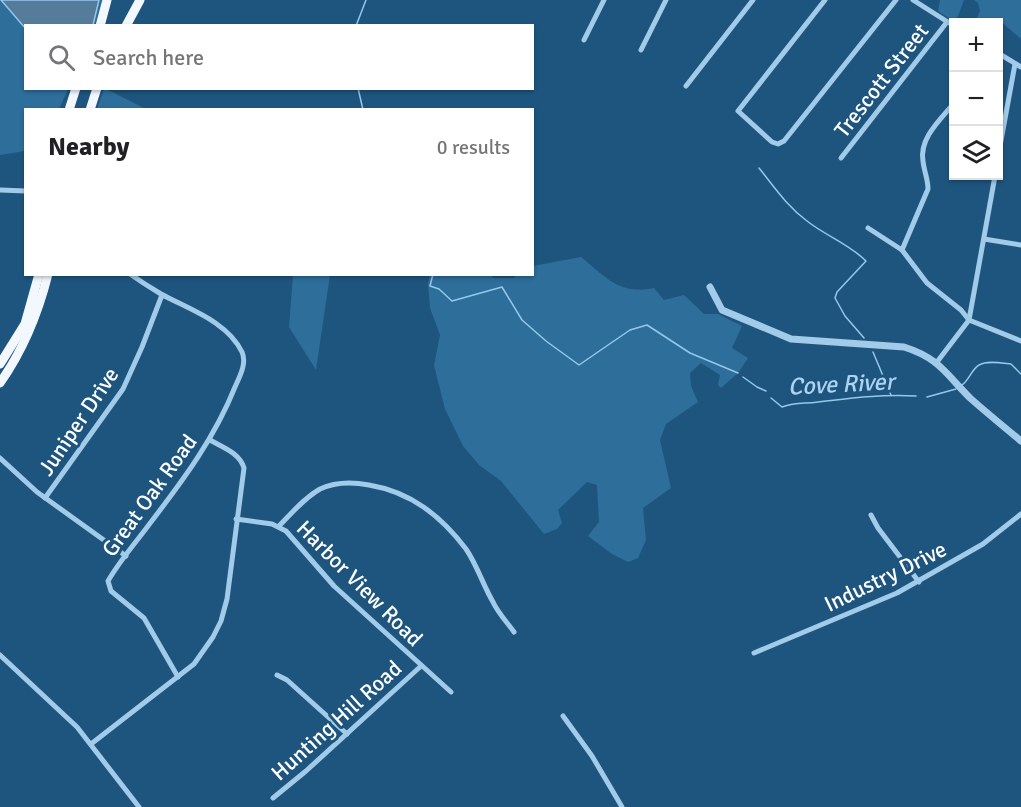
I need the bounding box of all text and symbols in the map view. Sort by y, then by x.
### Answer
street label: Trescott Street [829,18,934,143]
map controls [949,18,1003,180]
button: + [949,18,1003,72]
search box [24,24,534,90]
icon: search [45,41,78,74]
text: Search here [93,44,204,71]
button: − [949,72,1003,126]
button: layers [949,126,1003,180]
text: Nearby [48,131,129,163]
text: 0 results [437,135,510,160]
street label: Juniper Drive [32,362,124,481]
water label: Cove River [787,366,898,402]
street label: Great Oak Road [96,429,203,562]
street label: Harbor View Road [291,515,428,652]
street label: Industry Drive [820,535,951,618]
street label: Hunting Hill Road [265,655,407,786]

